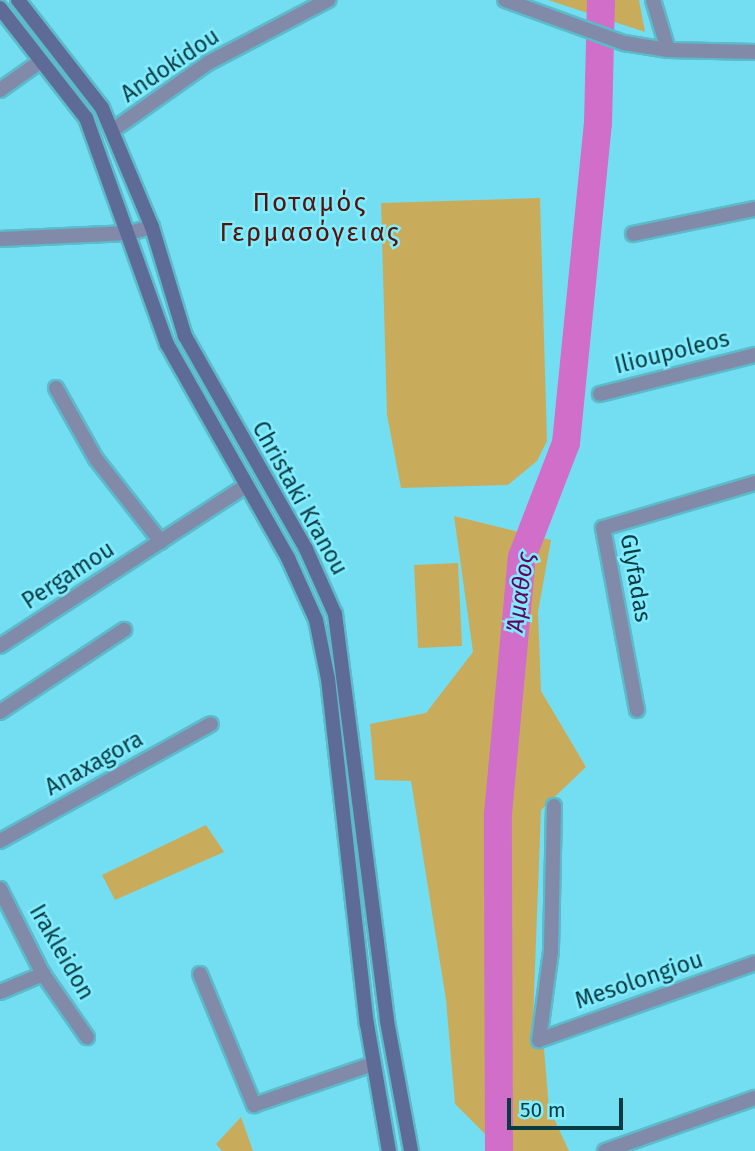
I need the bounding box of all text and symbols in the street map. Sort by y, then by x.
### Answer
street label: Andokidou [116,22,224,108]
district label: Ποταμός Γερμασόγειας [221,187,399,248]
street label: Ilioupoleos [612,324,732,380]
street label: Christaki Kranou [246,416,354,580]
street label: Glyfadas [615,532,657,624]
street label: Pergamou [17,535,119,615]
water label: Άμαθος [501,550,541,634]
street label: Anaxagora [40,725,148,801]
street label: Irakleidon [24,899,100,1005]
street label: Mesolongiou [571,945,707,1015]
scale bar [510,1084,626,1128]
text: 50 m [520,1097,566,1123]

